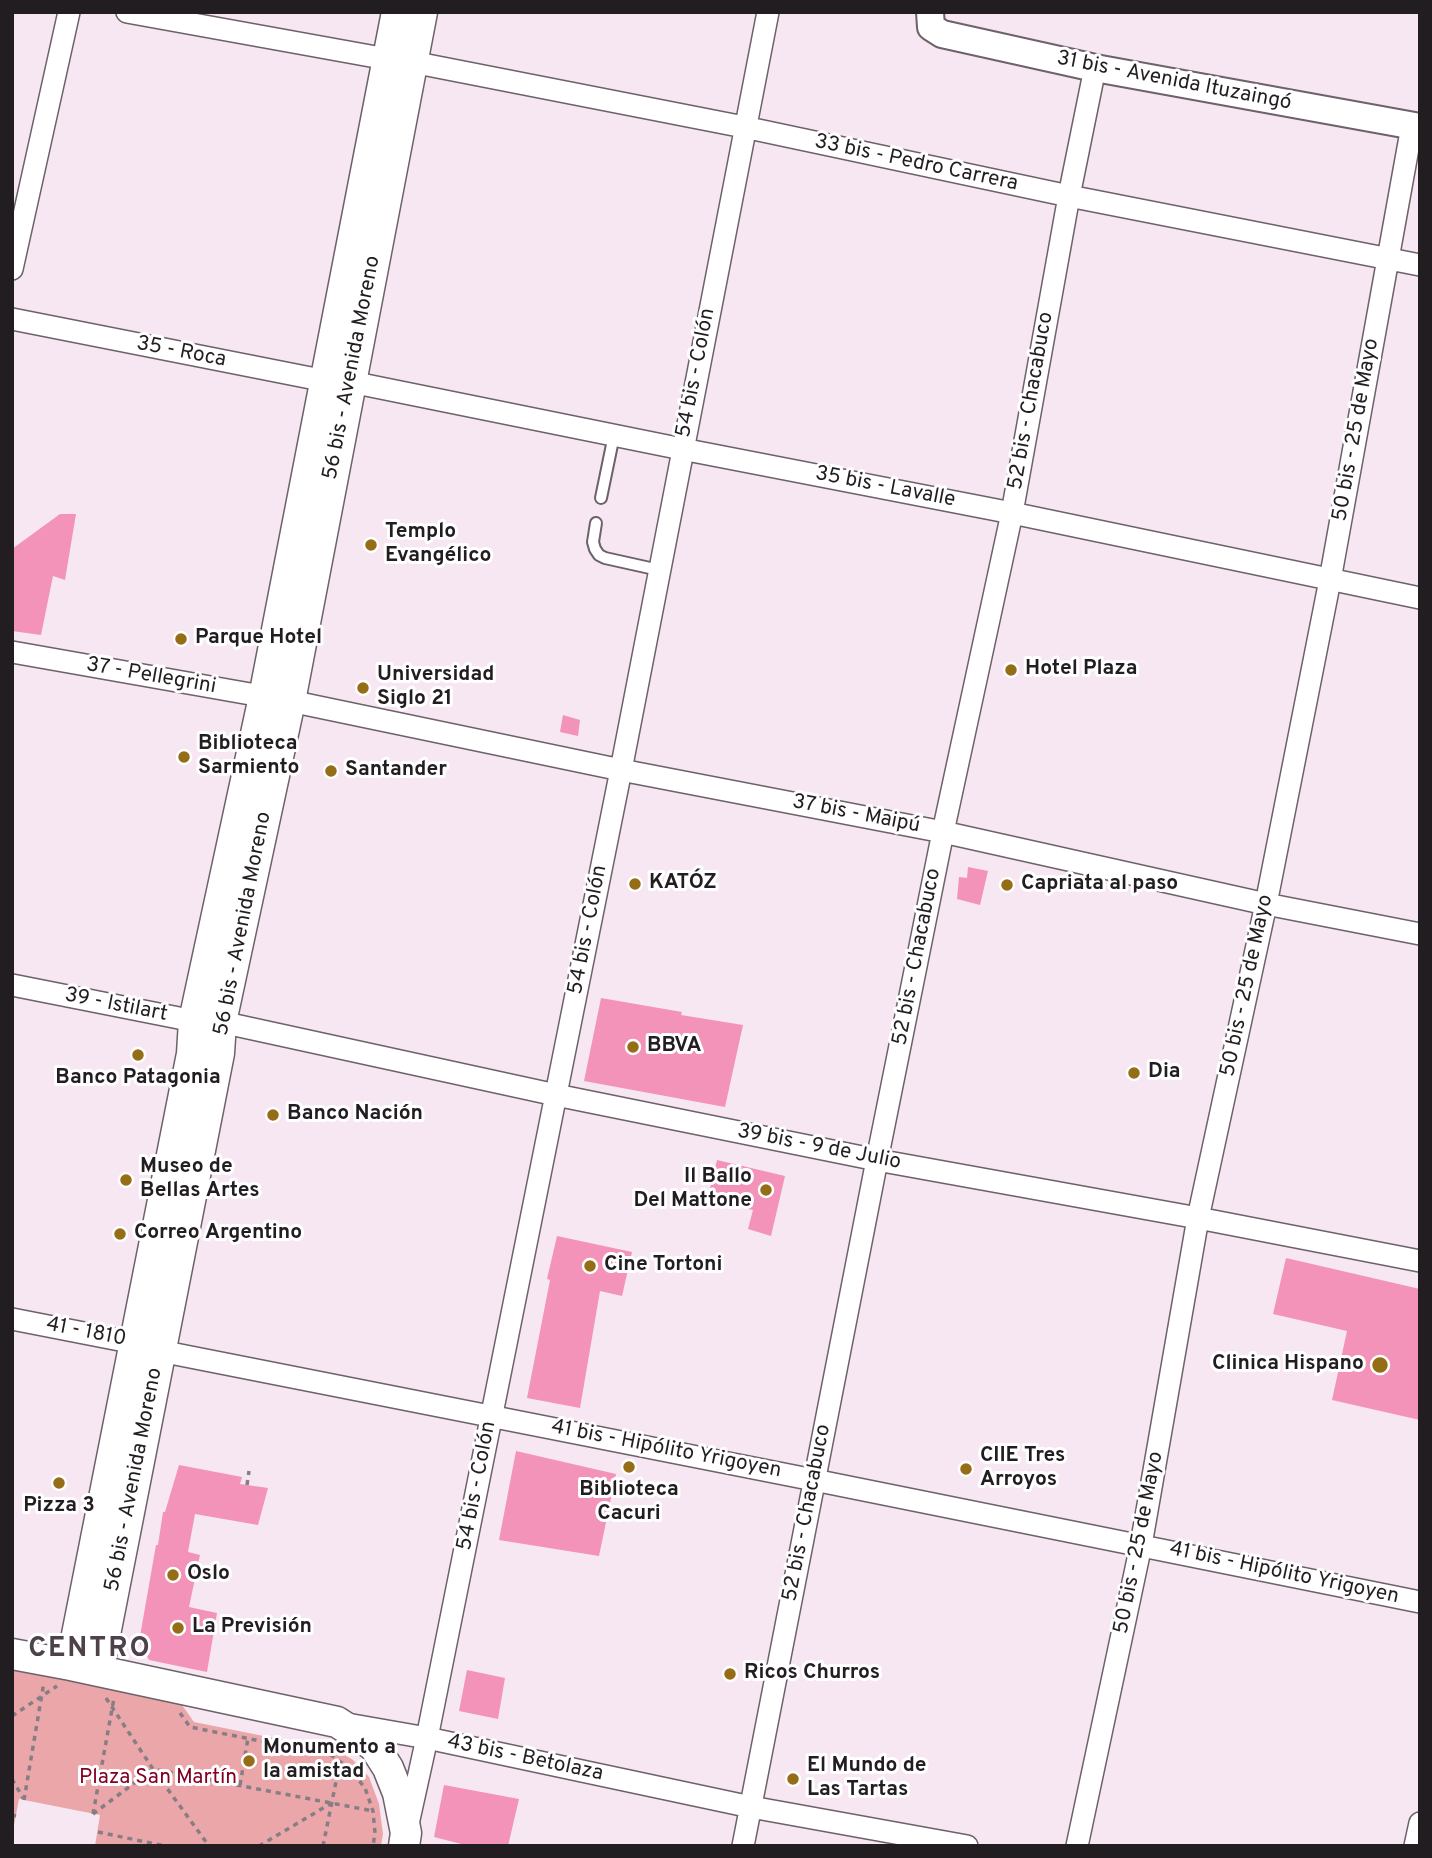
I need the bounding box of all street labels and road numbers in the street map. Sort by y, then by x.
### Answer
street label: 31 bis - Avenida Ituzaingó [1054,47,1294,117]
street label: 33 bis - Pedro Carrera [812,130,1020,198]
street label: 56 bis - Avenida Moreno [319,254,387,482]
street label: 54 bis - Colón [672,306,722,440]
street label: 52 bis - Chacabuco [1004,310,1060,492]
street label: 35 - Roca [134,332,228,374]
street label: 50 bis - 25 de Mayo [1328,336,1386,524]
street label: 35 bis - Lavalle [813,462,957,514]
street label: 37 - Pellegrini [84,653,218,701]
street label: 37 bis - Maipú [790,790,922,840]
street label: 56 bis - Avenida Moreno [210,810,278,1038]
street label: 54 bis - Colón [564,863,614,997]
street label: 52 bis - Chacabuco [888,866,948,1048]
street label: 50 bis - 25 de Mayo [1216,893,1280,1079]
street label: 39 - Istilart [62,984,170,1028]
street label: 39 bis - 9 de Julio [735,1120,903,1176]
street label: 41 - 1810 [44,1313,128,1353]
street label: 56 bis - Avenida Moreno [101,1366,169,1594]
street label: 41 bis - Hipólito Yrigoyen [549,1415,783,1485]
street label: 54 bis - Colón [453,1419,503,1553]
street label: 52 bis - Chacabuco [778,1422,838,1604]
street label: 50 bis - 25 de Mayo [1110,1450,1170,1636]
street label: 41 bis - Hipólito Yrigoyen [1167,1537,1401,1611]
street label: 43 bis - Betolaza [445,1730,605,1788]

